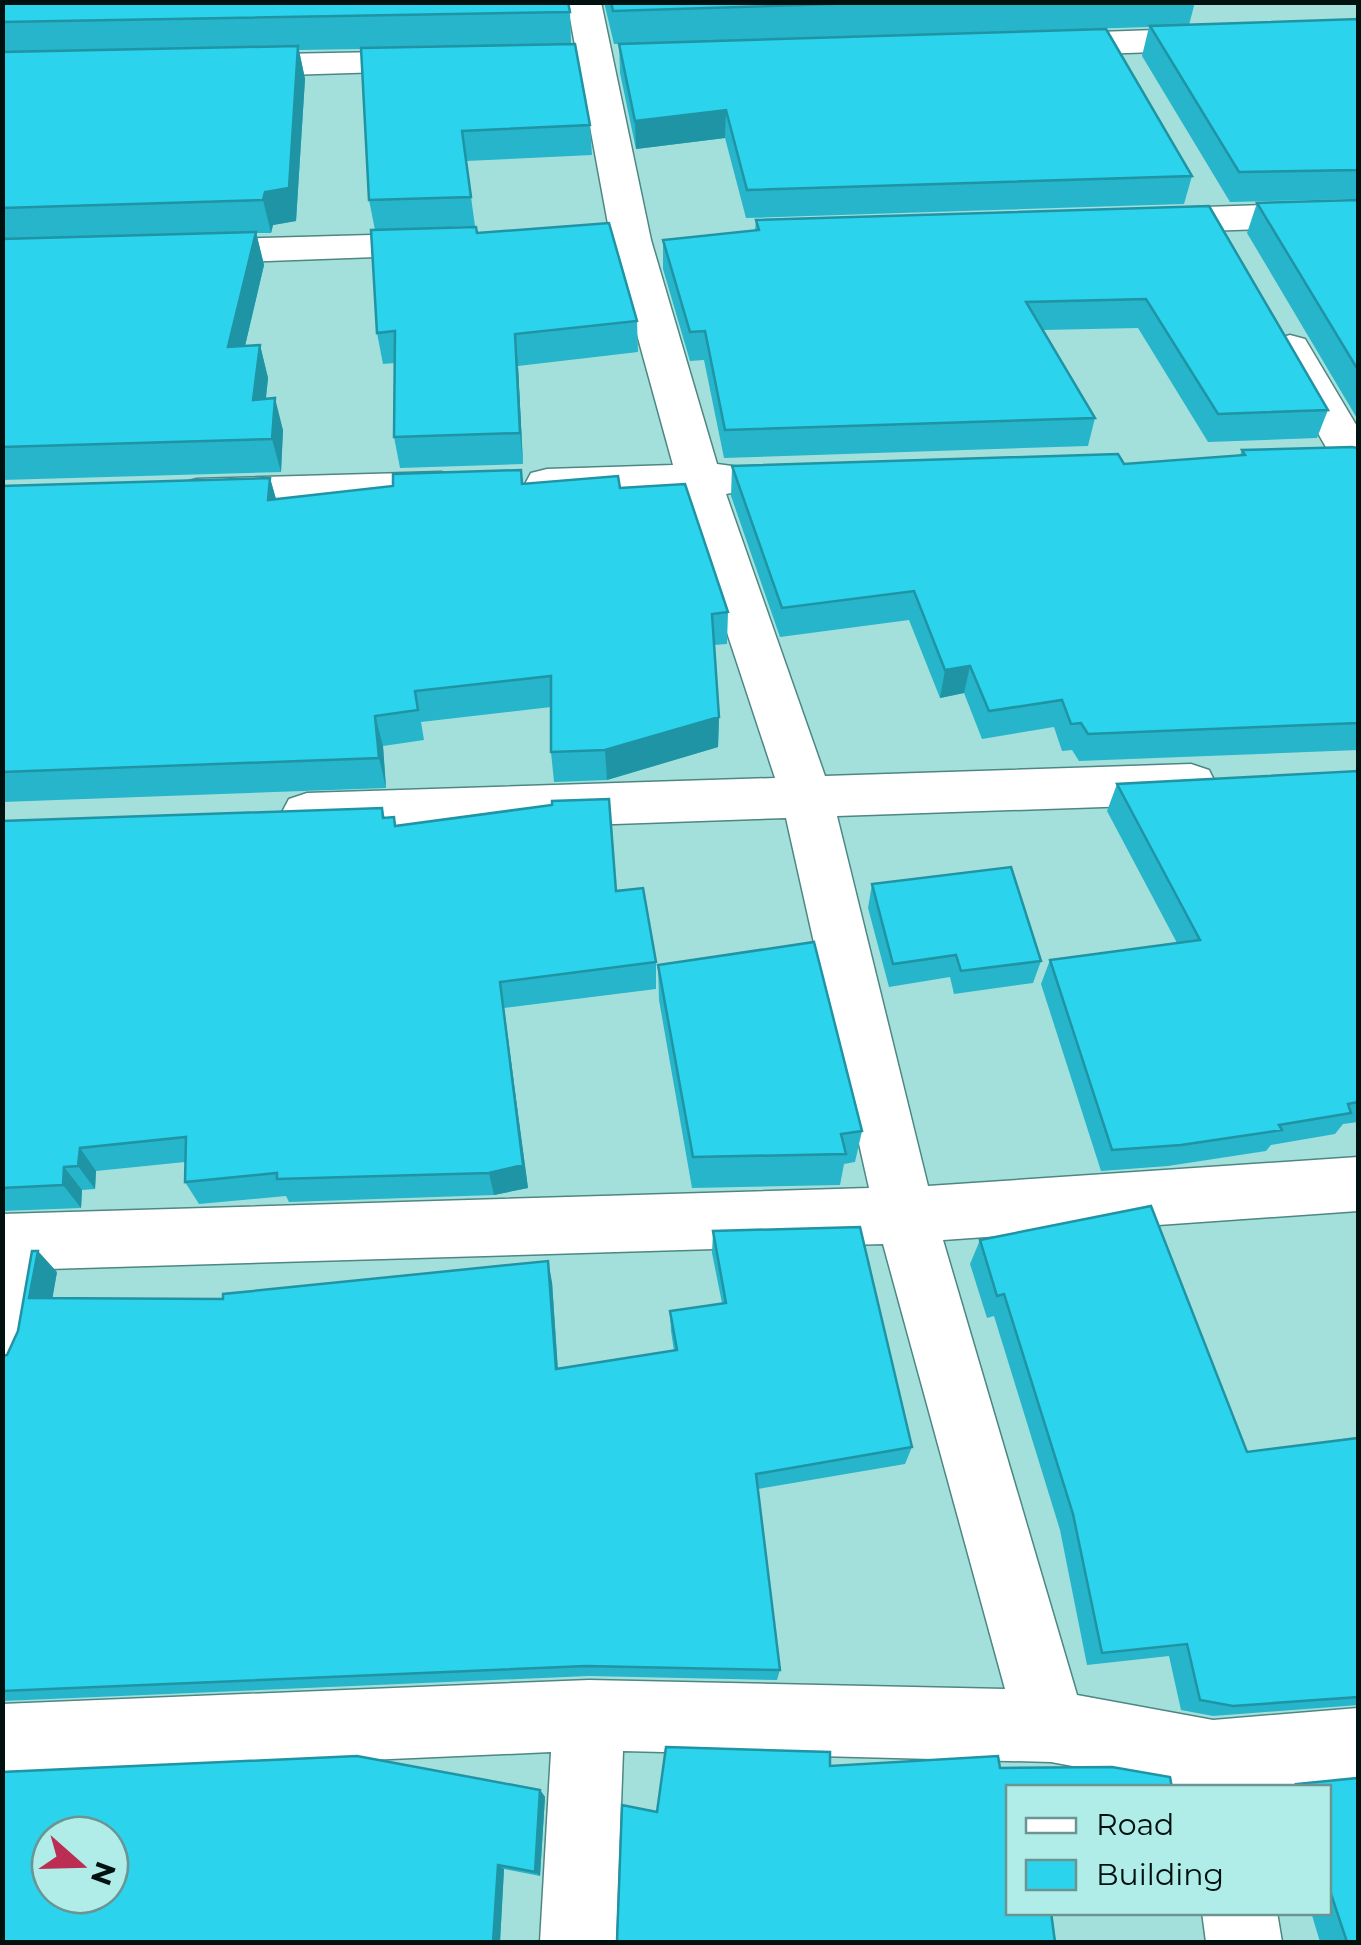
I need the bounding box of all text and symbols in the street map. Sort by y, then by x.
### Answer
legend [1006,1785,1331,1915]
text: Road [1096,1806,1174,1843]
north arrow [30,1815,130,1915]
text: Building [1096,1856,1224,1893]
text: N [84,1857,123,1890]

